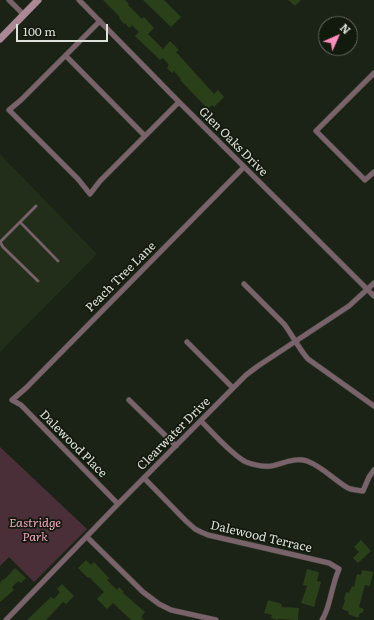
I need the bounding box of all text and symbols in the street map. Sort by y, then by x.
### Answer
scale bar [18,16,110,42]
north arrow [318,16,358,56]
text: N [337,19,355,37]
text: 100 m [23,22,56,40]
street label: Glen Oaks Drive [196,105,270,179]
street label: Peach Tree Lane [83,239,159,315]
street label: Clearwater Drive [135,395,213,473]
street label: Dalewood Place [36,407,110,481]
park label: Eastridge Park [9,516,61,544]
street label: Dalewood Terrace [209,518,313,556]

